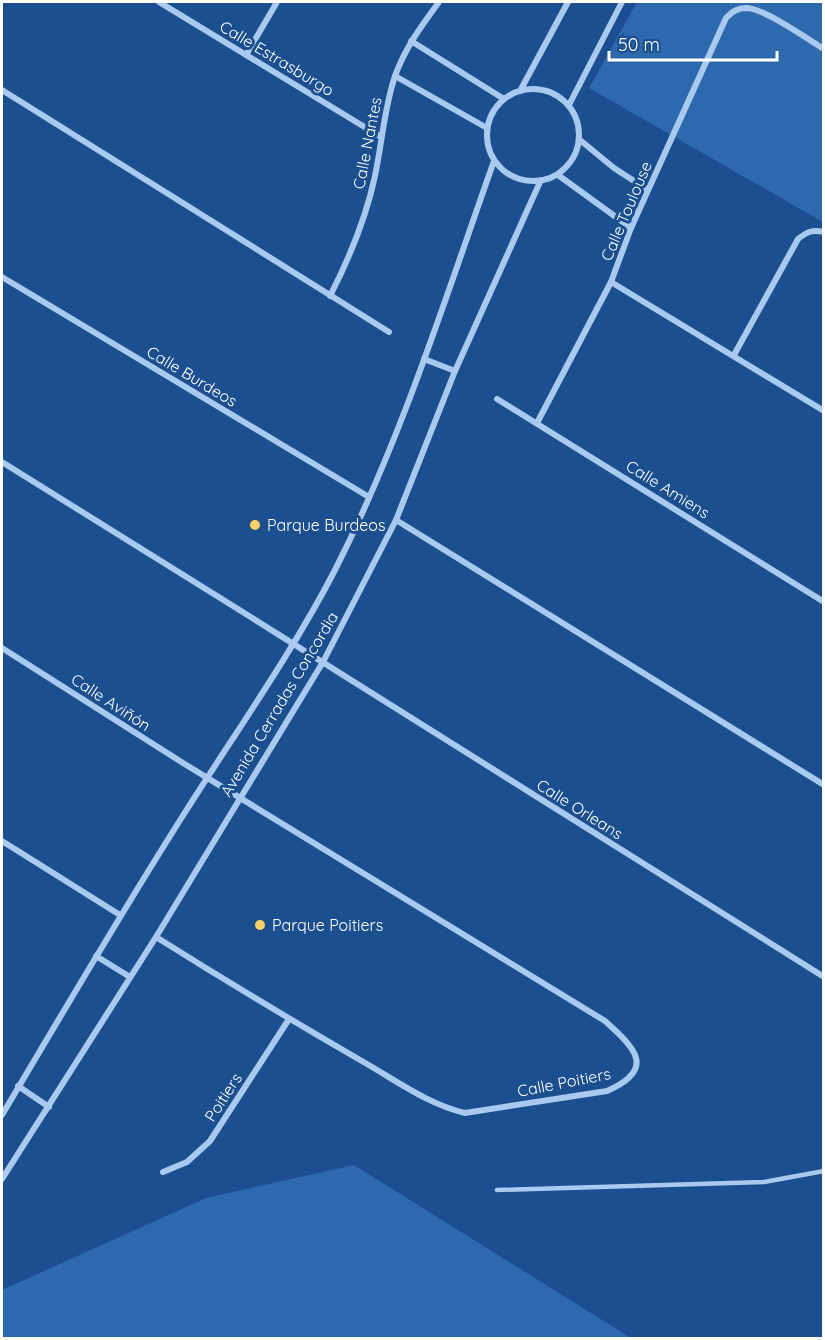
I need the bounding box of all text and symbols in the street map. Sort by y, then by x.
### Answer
street label: Calle Estrasburgo [216,16,338,100]
scale bar [609,24,777,62]
text: 50 m [618,33,660,56]
street label: Calle Nantes [348,95,386,191]
street label: Calle Toulouse [596,158,656,264]
street label: Calle Burdeos [143,341,241,411]
street label: Calle Amiens [622,455,714,523]
place label: Parque Burdeos [267,515,385,535]
marker: Parque Burdeos [248,518,262,532]
street label: Avenida Cerradas Concordia [216,608,342,800]
street label: Calle Aviñón [68,669,154,735]
street label: Calle Orleans [533,774,627,844]
place label: Parque Poitiers [272,915,383,935]
marker: Parque Poitiers [253,918,267,932]
street label: Calle Poitiers [516,1063,612,1101]
street label: Poitiers [200,1069,246,1125]

